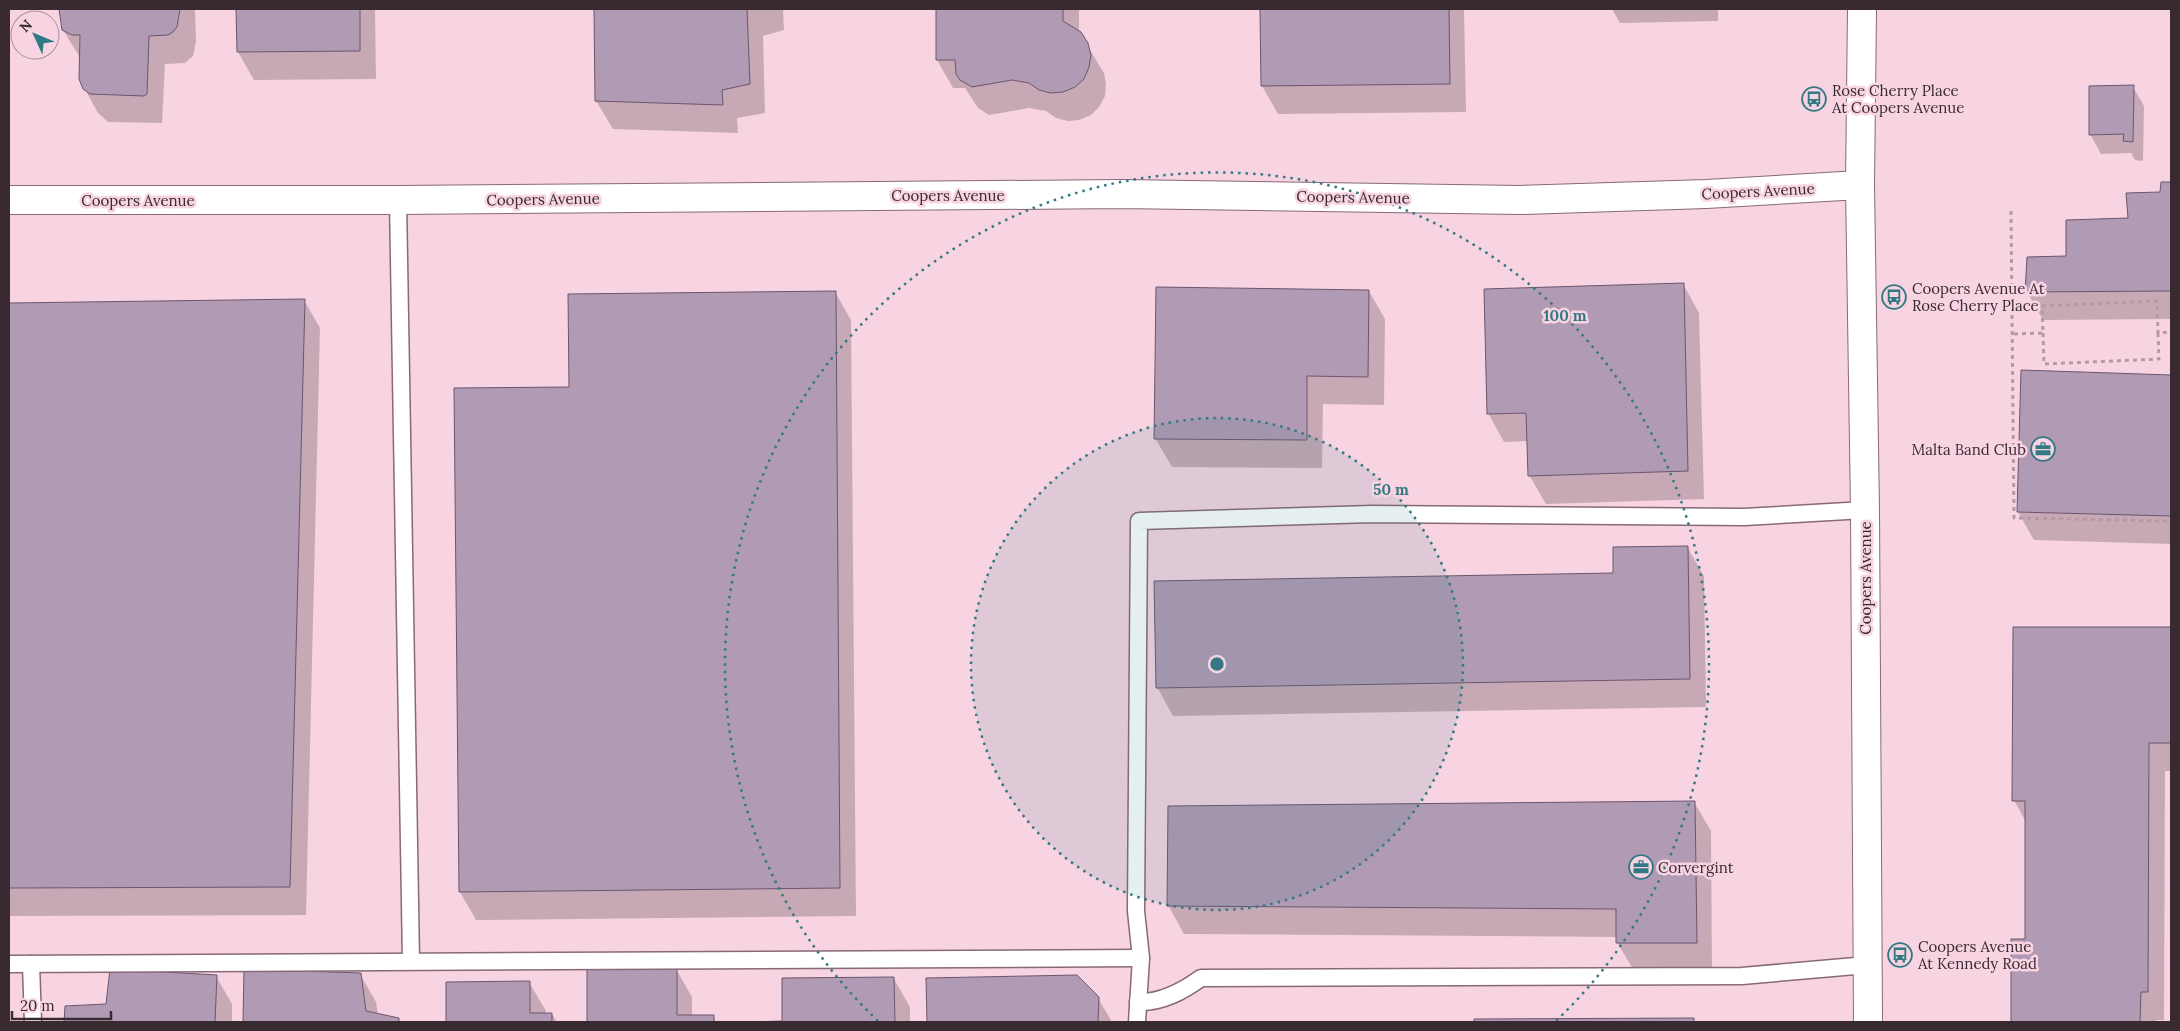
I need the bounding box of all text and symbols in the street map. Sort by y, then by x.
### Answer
north arrow [10,10,60,60]
text: N [15,16,36,36]
place label: Rose Cherry Place At Coopers Avenue [1831,81,1964,117]
bus stop icon: Rose Cherry Place At Coopers Avenue [1801,86,1827,112]
street label: Coopers Avenue [1701,179,1815,203]
street label: Coopers Avenue [891,186,1005,205]
street label: Coopers Avenue [1296,187,1410,207]
street label: Coopers Avenue [486,189,600,209]
street label: Coopers Avenue [81,191,195,210]
place label: Coopers Avenue At Rose Cherry Place [1912,279,2045,315]
bus stop icon: Coopers Avenue At Rose Cherry Place [1881,284,1907,310]
text: 100 m [1544,306,1587,325]
office icon: Malta Band Club [2030,436,2056,462]
place label: Malta Band Club [1912,440,2026,459]
text: 50 m [1373,480,1409,499]
street label: Coopers Avenue [1856,521,1875,635]
centre of rings [1208,655,1226,673]
office icon: Corvergint [1628,854,1654,880]
place label: Corvergint [1658,858,1734,877]
place label: Coopers Avenue At Kennedy Road [1917,937,2037,973]
bus stop icon: Coopers Avenue At Kennedy Road [1887,942,1913,968]
scale bar [12,988,111,1020]
text: 20 m [20,996,55,1015]

